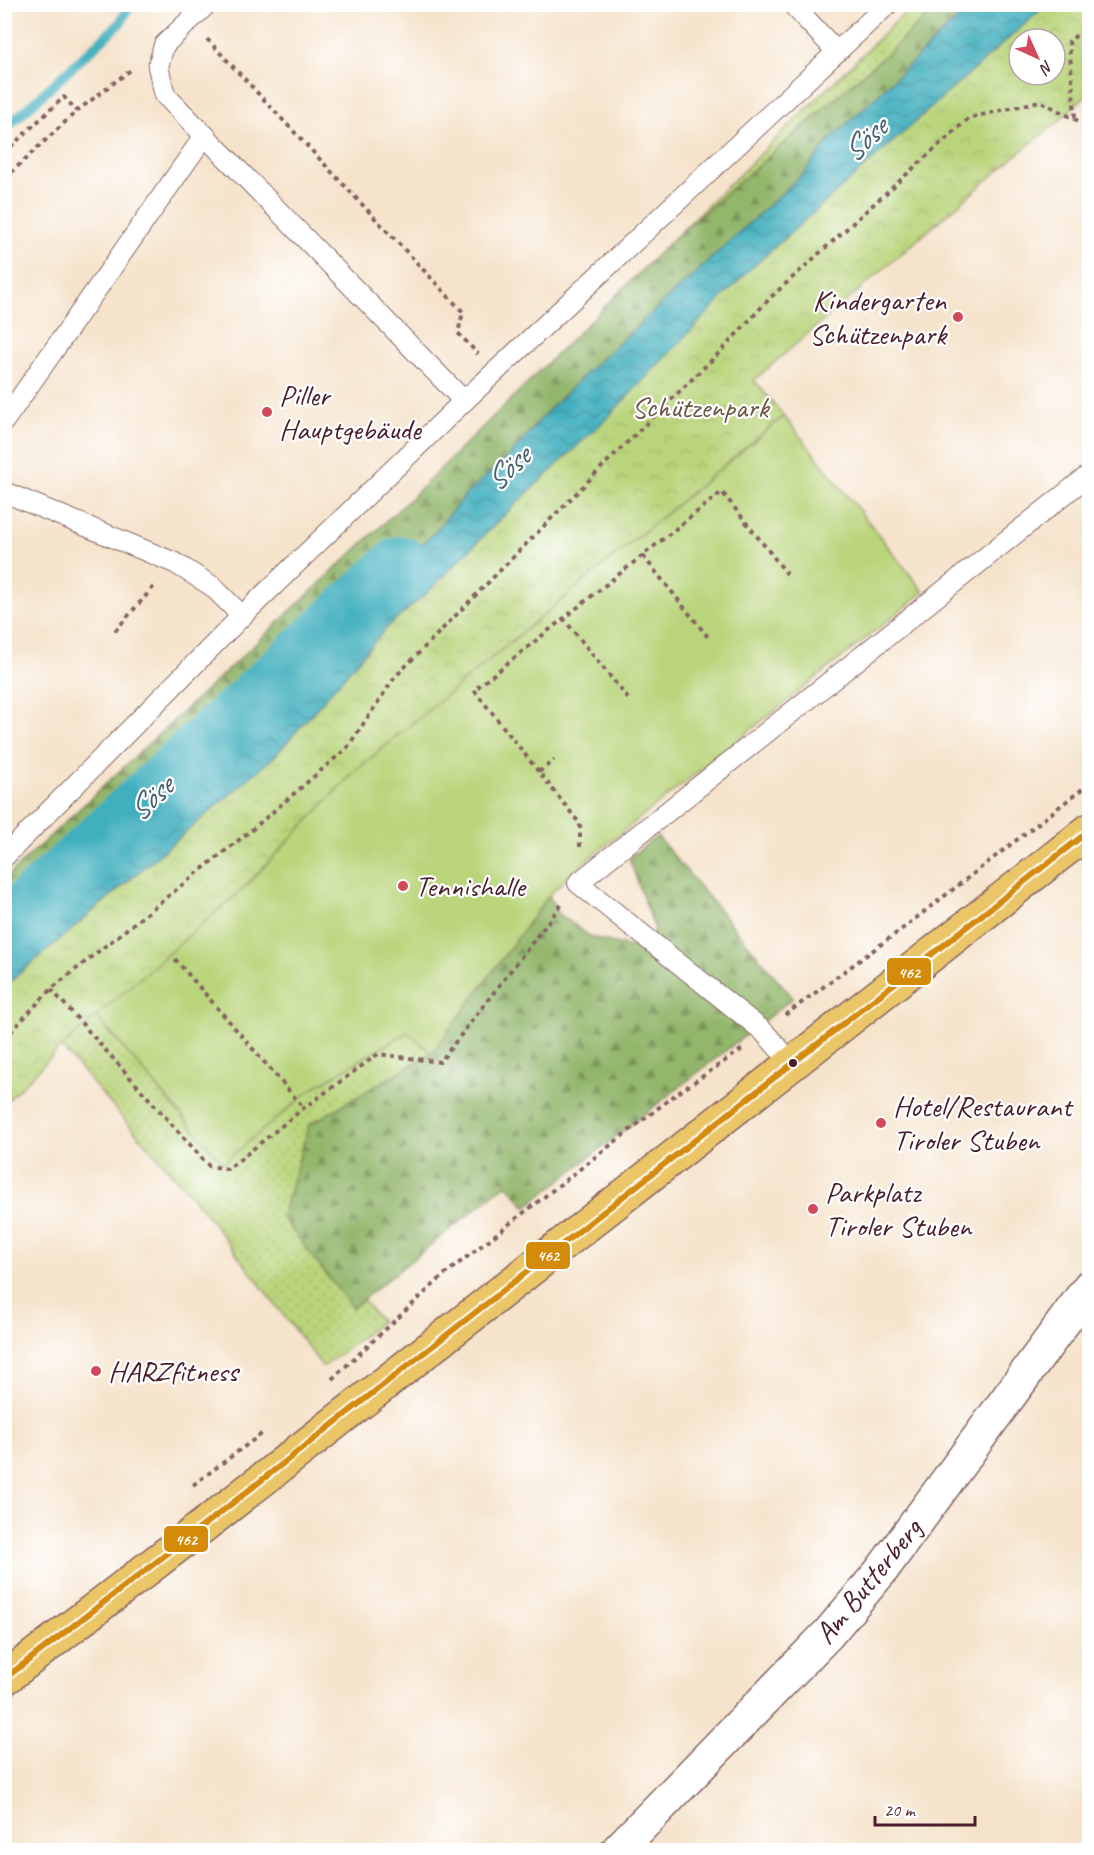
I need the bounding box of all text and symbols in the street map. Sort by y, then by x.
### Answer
north arrow [1007,27,1067,87]
text: N [1034,56,1057,80]
water label: Söse [833,105,899,171]
place label: Kindergarten Schützenpark [809,281,948,353]
marker: Kindergarten Schützenpark [951,310,965,324]
place label: Piller Hauptgebäude [279,376,423,448]
park label: Schützenpark [631,388,771,426]
marker: Piller Hauptgebäude [260,405,274,419]
water label: Söse [476,434,542,500]
water label: Söse [119,764,185,830]
place label: Tennishalle [415,867,527,905]
marker: Tennishalle [396,879,410,893]
line badge: 462 [886,957,932,986]
text: 462 [898,963,922,983]
unlabelled marker [787,1057,799,1069]
place label: Hotel/Restaurant Tiroler Stuben [893,1087,1074,1159]
marker: Hotel/Restaurant Tiroler Stuben [874,1116,888,1130]
place label: Parkplatz Tiroler Stuben [825,1173,973,1245]
marker: Parkplatz Tiroler Stuben [806,1202,820,1216]
line badge: 462 [525,1241,571,1270]
text: 462 [537,1246,561,1266]
place label: HARZfitness [108,1352,240,1390]
marker: HARZfitness [89,1364,103,1378]
street label: Am Butterberg [806,1510,931,1651]
line badge: 462 [163,1525,209,1553]
text: 462 [175,1530,199,1550]
scale bar [875,1789,976,1827]
text: 20 m [884,1799,917,1821]

